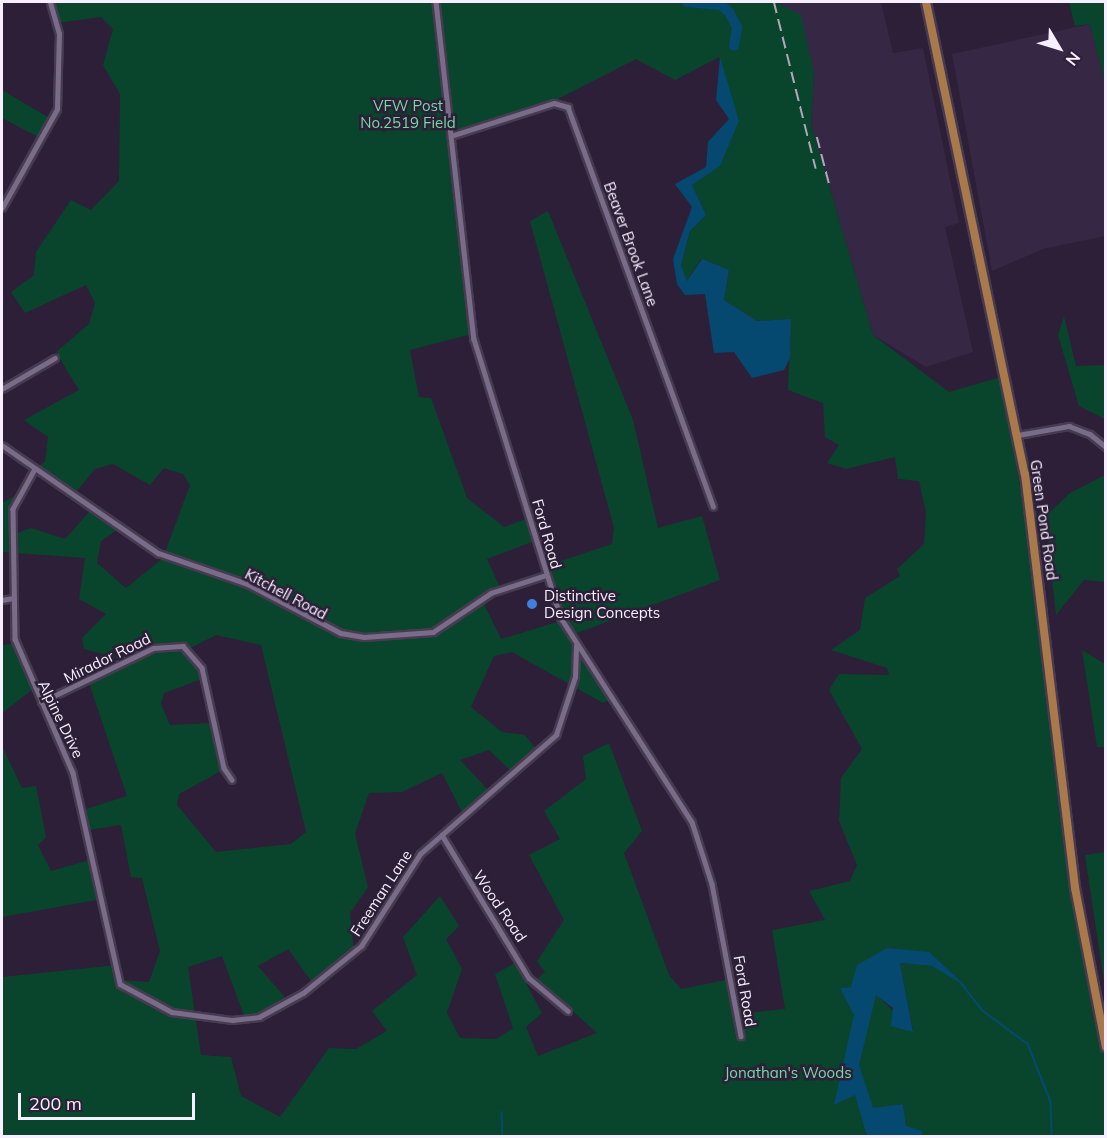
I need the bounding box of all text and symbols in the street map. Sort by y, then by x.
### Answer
north arrow [1029,18,1089,78]
text: N [1062,48,1085,70]
park label: VFW Post No.2519 Field [360,96,456,131]
street label: Beaver Brook Lane [600,179,662,309]
street label: Green Pond Road [1027,458,1061,582]
street label: Ford Road [528,497,566,571]
street label: Kitchell Road [242,565,330,623]
place label: Distinctive Design Concepts [544,586,660,621]
marker: Distinctive Design Concepts [525,597,539,611]
street label: Mirador Road [61,629,153,687]
street label: Alpine Drive [34,677,88,761]
street label: Freeman Lane [347,847,415,939]
street label: Wood Road [469,867,531,945]
street label: Ford Road [730,954,760,1028]
park label: Jonathan's Woods [724,1064,852,1082]
scale bar [21,1081,198,1119]
text: 200 m [29,1092,82,1115]

